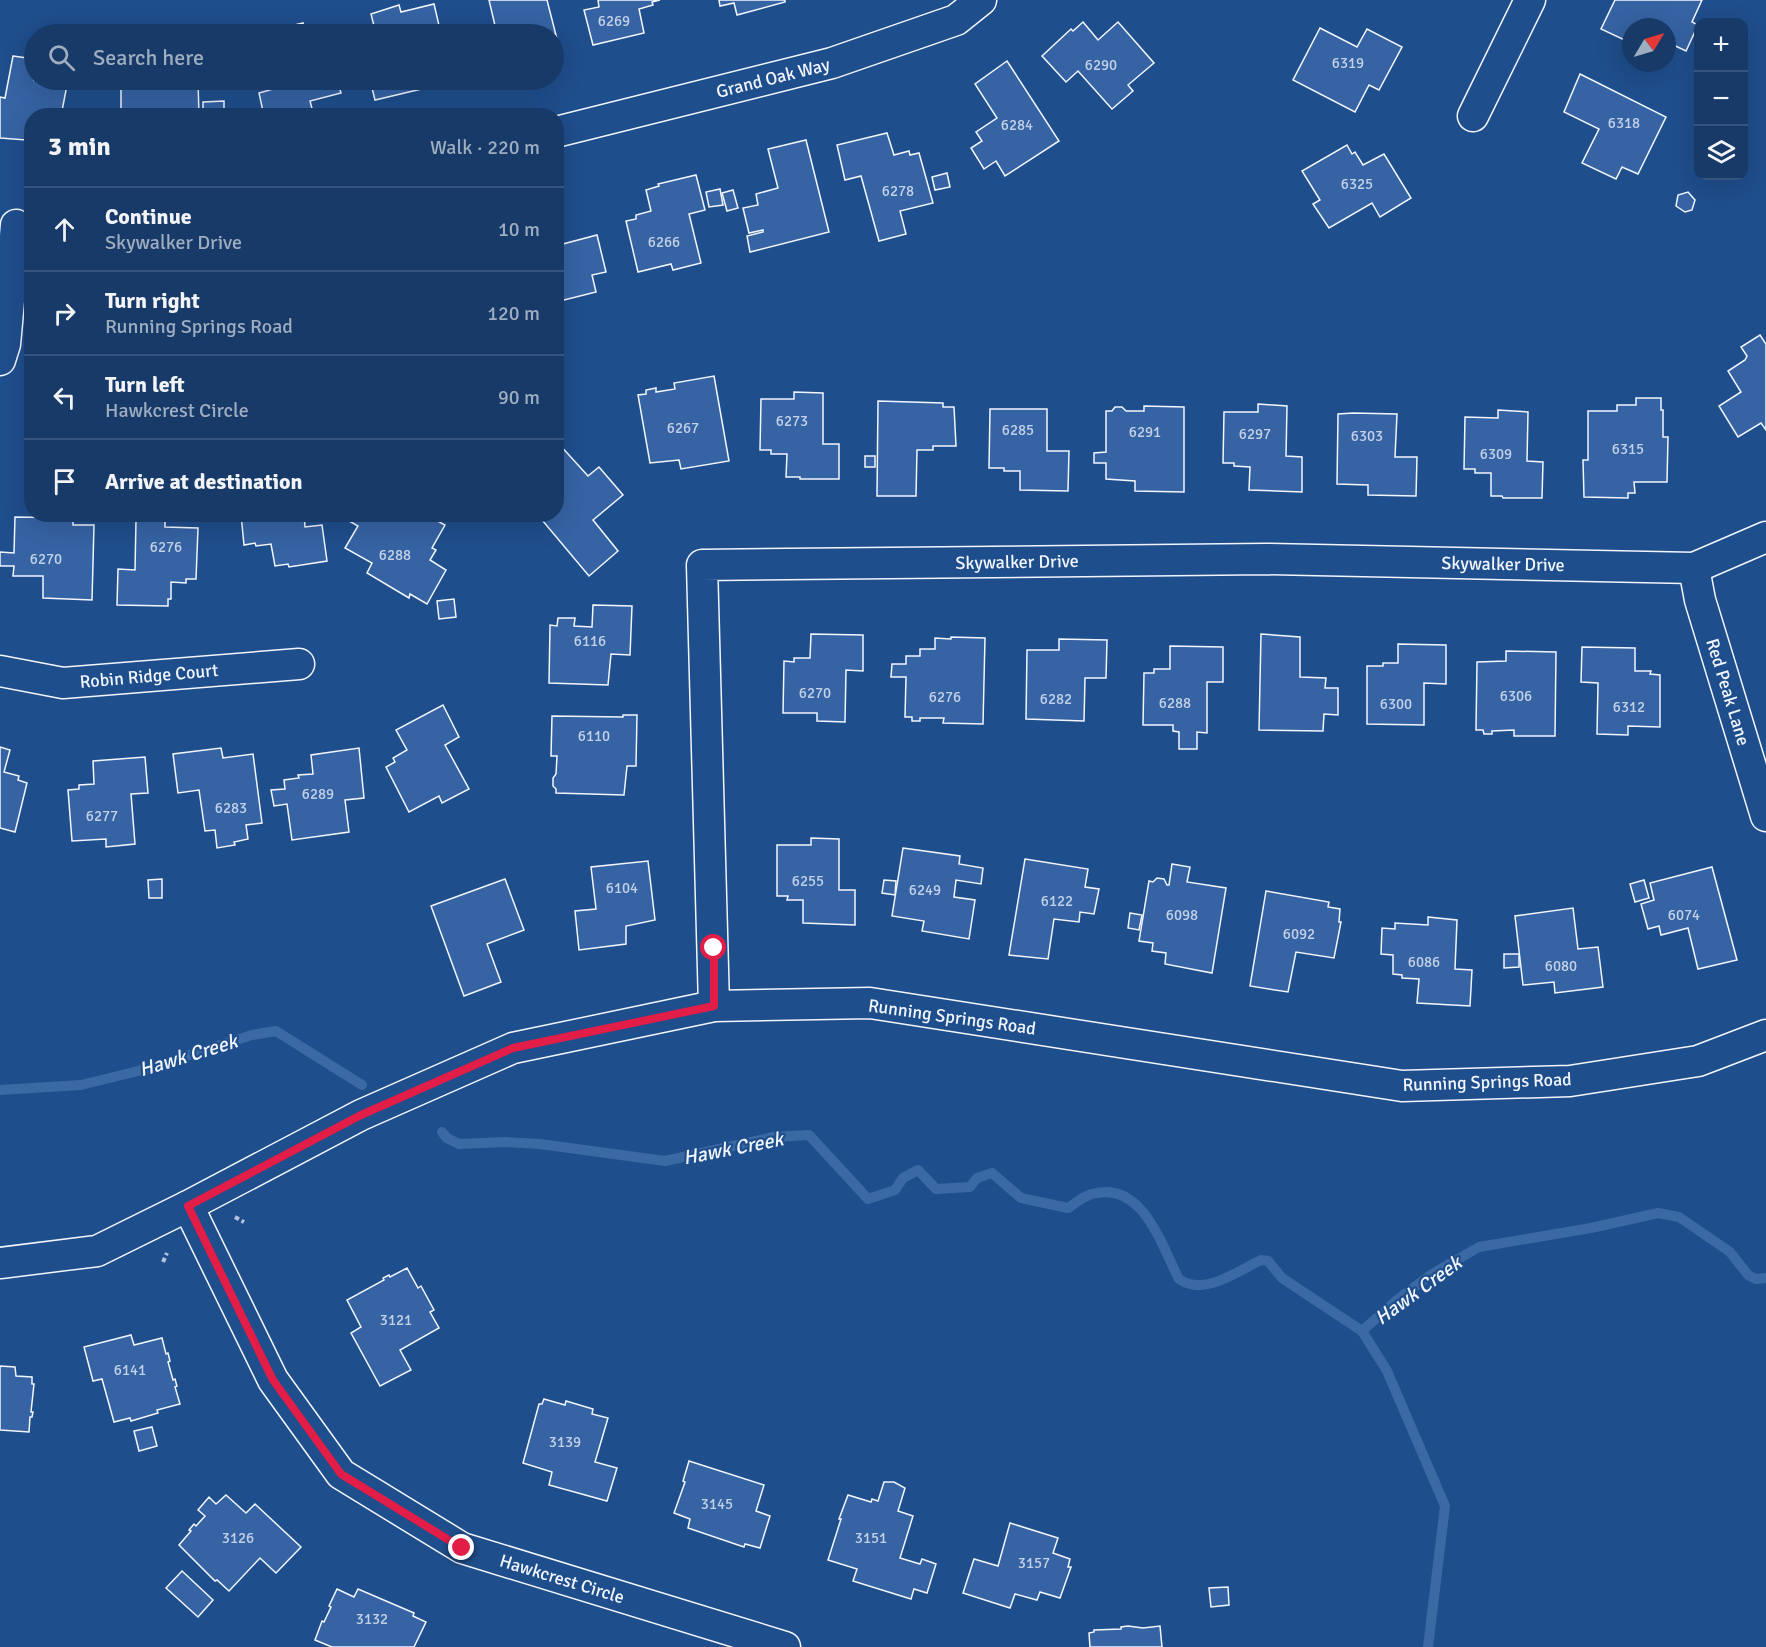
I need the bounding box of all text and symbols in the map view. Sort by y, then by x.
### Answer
house number: 6269 [598,12,630,30]
north arrow [1622,18,1676,72]
map controls [1694,18,1748,180]
button: + [1694,18,1748,72]
search box [24,24,564,90]
icon: search [45,41,78,74]
text: Search here [93,44,204,71]
street label: Grand Oak Way [714,53,833,103]
house number: 6319 [1332,54,1364,72]
house number: 6290 [1085,56,1117,74]
button: − [1694,72,1748,126]
house number: 6318 [1608,114,1640,132]
house number: 6284 [1001,116,1033,134]
button: layers [1694,126,1748,180]
text: 3 min [48,131,111,163]
text: Walk · 220 m [430,135,540,160]
house number: 6325 [1341,175,1373,193]
house number: 6278 [882,182,914,200]
text: Continue [105,203,192,230]
icon: ahead [48,213,81,246]
text: 10 m [498,217,540,242]
text: Skywalker Drive [105,230,242,255]
house number: 6266 [648,233,680,251]
text: Turn right [105,287,200,314]
icon: right [48,297,81,330]
text: 120 m [487,301,540,326]
text: Running Springs Road [105,314,293,339]
text: Turn left [105,371,185,398]
icon: left [48,381,81,414]
text: 90 m [498,385,540,410]
text: Hawkcrest Circle [105,398,249,423]
house number: 6273 [776,412,808,430]
house number: 6267 [667,419,699,437]
house number: 6285 [1002,421,1034,439]
house number: 6291 [1129,423,1161,441]
house number: 6297 [1239,425,1271,443]
house number: 6303 [1351,427,1383,445]
house number: 6315 [1612,440,1644,458]
house number: 6309 [1480,445,1512,463]
icon: arrive [48,465,81,498]
text: Arrive at destination [105,468,302,495]
house number: 6276 [150,538,182,556]
house number: 6288 [379,546,411,564]
house number: 6270 [30,550,62,568]
street label: Skywalker Drive [955,550,1079,574]
street label: Skywalker Drive [1441,552,1565,576]
house number: 6116 [574,632,606,650]
street label: Red Peak Lane [1701,636,1755,748]
street label: Robin Ridge Court [79,659,219,693]
house number: 6270 [799,684,831,702]
house number: 6306 [1500,687,1532,705]
house number: 6276 [929,688,961,706]
house number: 6282 [1040,690,1072,708]
house number: 6288 [1159,694,1191,712]
house number: 6300 [1380,695,1412,713]
house number: 6312 [1613,698,1645,716]
house number: 6110 [578,727,610,745]
house number: 6289 [302,785,334,803]
house number: 6283 [215,799,247,817]
house number: 6277 [86,807,118,825]
house number: 6255 [792,872,824,890]
house number: 6104 [606,879,638,897]
house number: 6249 [909,881,941,899]
house number: 6122 [1041,892,1073,910]
house number: 6098 [1166,906,1198,924]
house number: 6074 [1668,906,1700,924]
house number: 6092 [1283,925,1315,943]
route start [700,934,726,960]
house number: 6086 [1408,953,1440,971]
house number: 6080 [1545,957,1577,975]
street label: Running Springs Road [867,994,1037,1040]
water label: Hawk Creek [136,1028,242,1082]
street label: Running Springs Road [1402,1068,1572,1096]
water label: Hawk Creek [681,1126,787,1170]
water label: Hawk Creek [1370,1249,1468,1330]
house number: 3121 [380,1311,412,1329]
house number: 6141 [114,1361,146,1379]
house number: 3139 [549,1433,581,1451]
house number: 3145 [701,1495,733,1513]
house number: 3126 [222,1529,254,1547]
house number: 3151 [855,1529,887,1547]
route end [448,1534,474,1560]
street label: Hawkcrest Circle [497,1550,627,1608]
house number: 3157 [1018,1554,1050,1572]
house number: 3132 [356,1610,388,1628]

